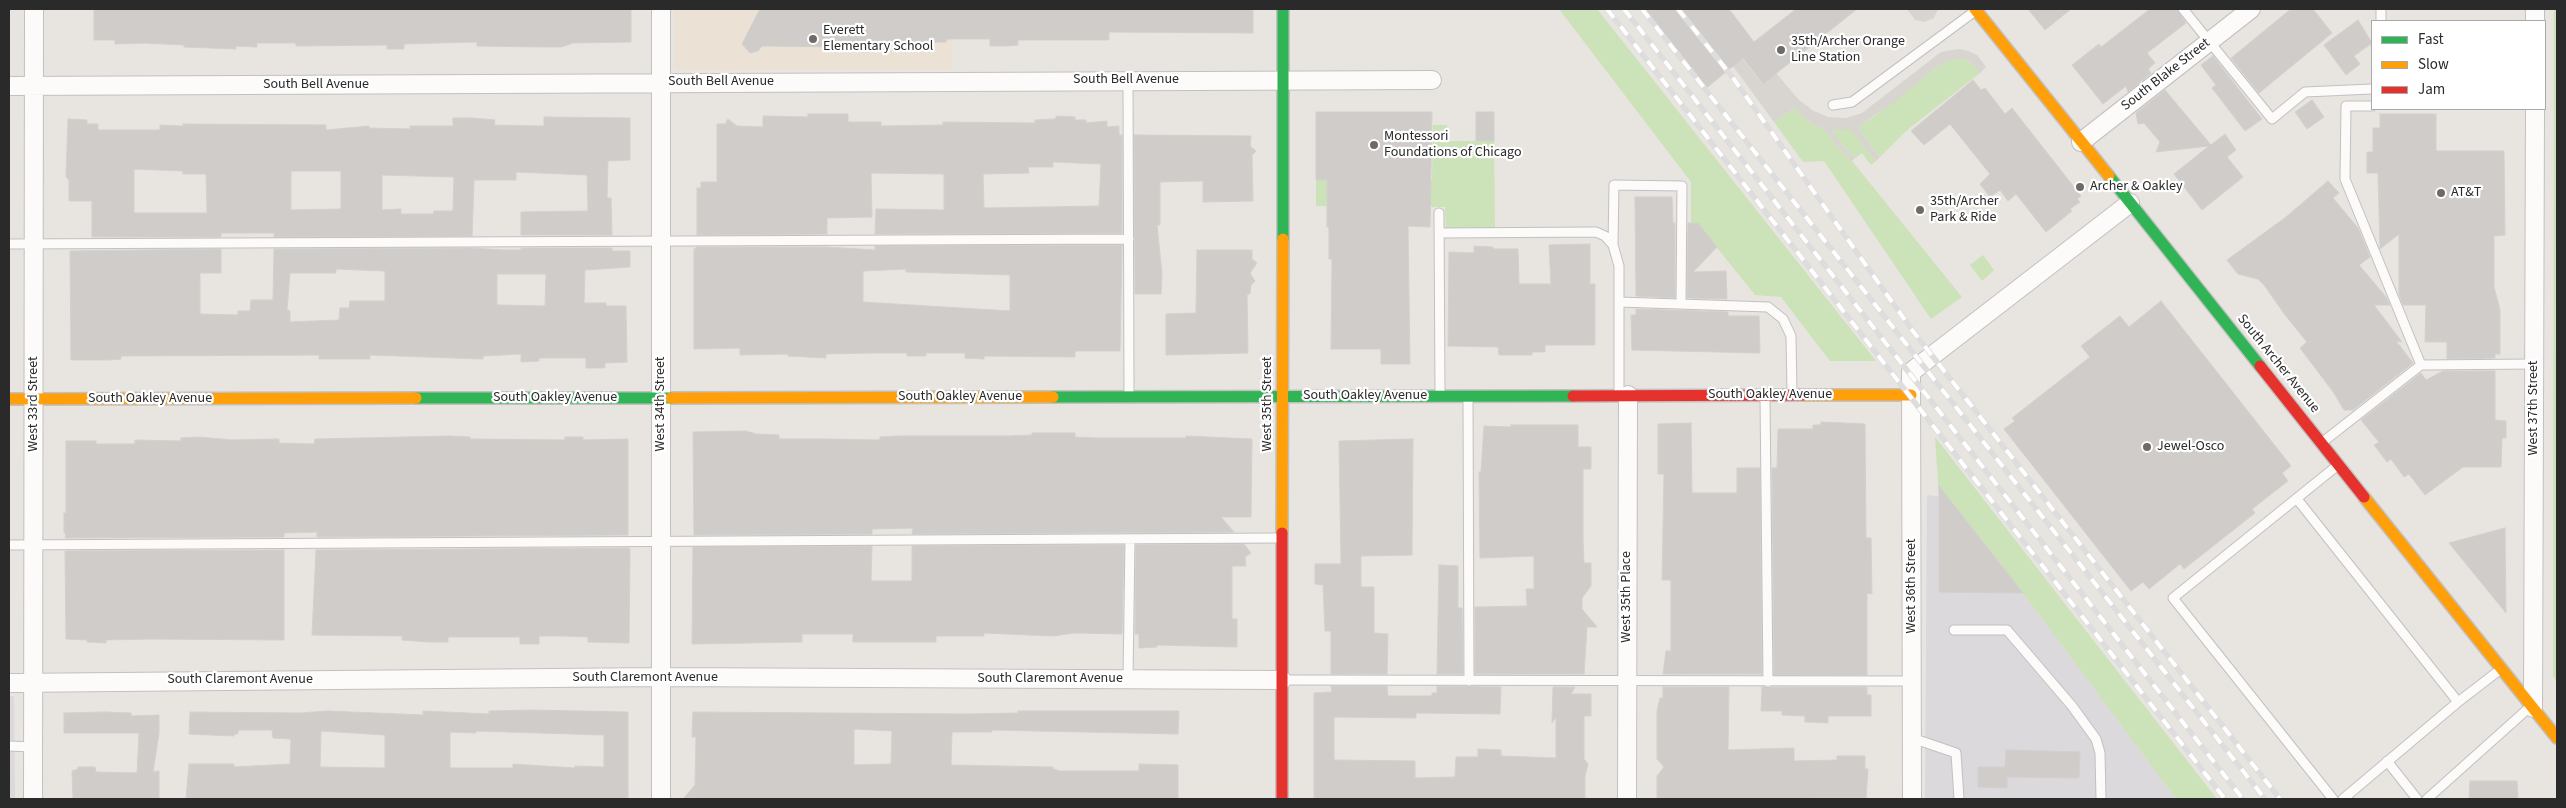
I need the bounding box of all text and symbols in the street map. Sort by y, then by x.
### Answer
legend [2371,20,2546,110]
place label: Everett Elementary School [823,23,933,56]
text: Fast [2418,29,2444,50]
marker: Everett Elementary School [807,33,819,45]
place label: 35th/Archer Orange Line Station [1791,34,1905,66]
street label: South Blake Street [2118,35,2214,115]
marker: 35th/Archer Orange Line Station [1775,44,1787,56]
text: Slow [2418,54,2449,75]
street label: South Bell Avenue [1073,72,1179,88]
street label: South Bell Avenue [668,74,774,90]
street label: South Bell Avenue [263,77,369,93]
text: Jam [2418,79,2445,100]
place label: Montessori Foundations of Chicago [1384,129,1522,162]
marker: Montessori Foundations of Chicago [1368,139,1380,151]
place label: Archer & Oakley [2090,179,2183,195]
marker: Archer & Oakley [2074,181,2086,193]
place label: AT&T [2451,185,2481,201]
marker: AT&T [2435,187,2447,199]
place label: 35th/Archer Park & Ride [1930,194,1999,226]
marker: 35th/Archer Park & Ride [1914,204,1926,216]
street label: South Archer Avenue [2233,311,2323,417]
street label: West 33rd Street [26,356,42,452]
street label: West 34th Street [653,356,669,452]
street label: West 35th Street [1260,356,1276,452]
street label: West 37th Street [2526,360,2542,456]
street label: South Oakley Avenue [1708,387,1832,403]
street label: South Oakley Avenue [1303,388,1427,404]
street label: South Oakley Avenue [898,389,1022,405]
street label: South Oakley Avenue [493,390,617,406]
street label: South Oakley Avenue [88,391,212,407]
place label: Jewel-Osco [2157,439,2224,455]
marker: Jewel-Osco [2141,441,2153,453]
street label: West 36th Street [1904,538,1920,634]
street label: West 35th Place [1619,551,1635,643]
street label: South Claremont Avenue [572,670,718,686]
street label: South Claremont Avenue [977,671,1123,687]
street label: South Claremont Avenue [167,672,313,688]

